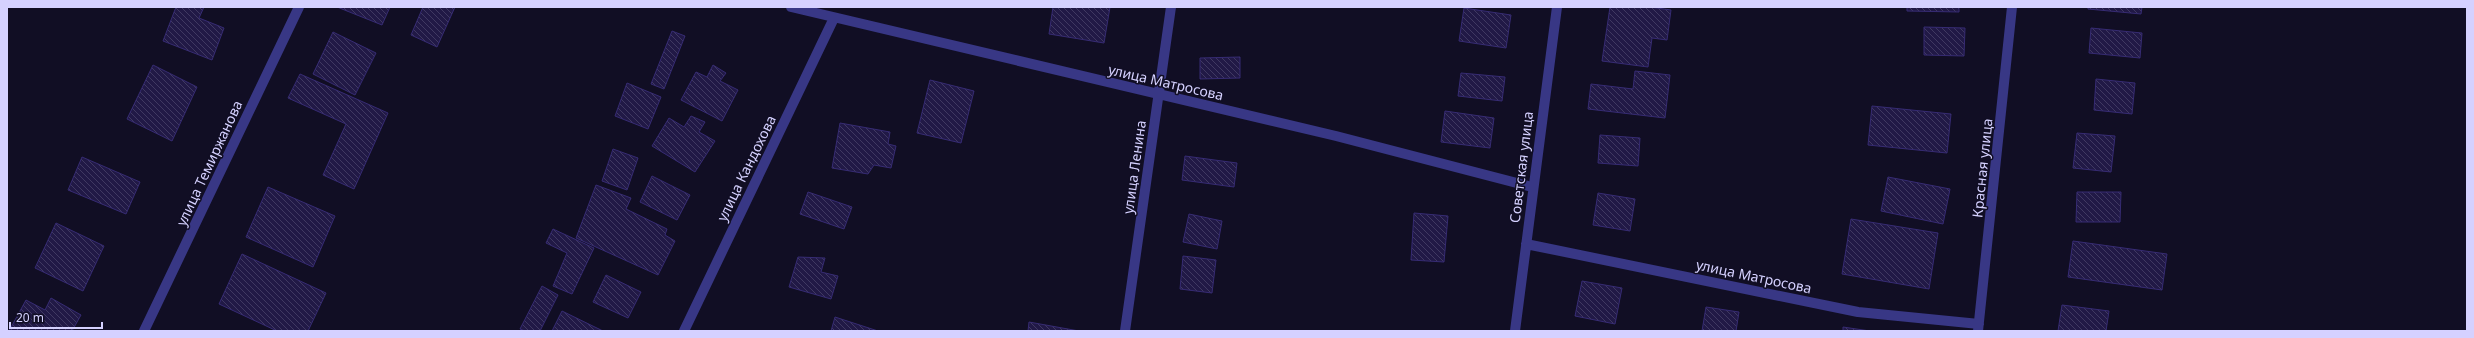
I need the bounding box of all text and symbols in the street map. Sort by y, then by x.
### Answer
street label: улица Матросова [1106,59,1226,105]
street label: улица Темиржанова [172,97,246,229]
street label: Советская улица [1505,110,1537,224]
street label: улица Кандохова [712,112,780,224]
street label: Красная улица [1967,117,1997,219]
street label: улица Ленина [1118,119,1150,215]
street label: улица Матросова [1694,254,1814,298]
scale bar [10,304,102,330]
text: 20 m [16,309,44,326]

